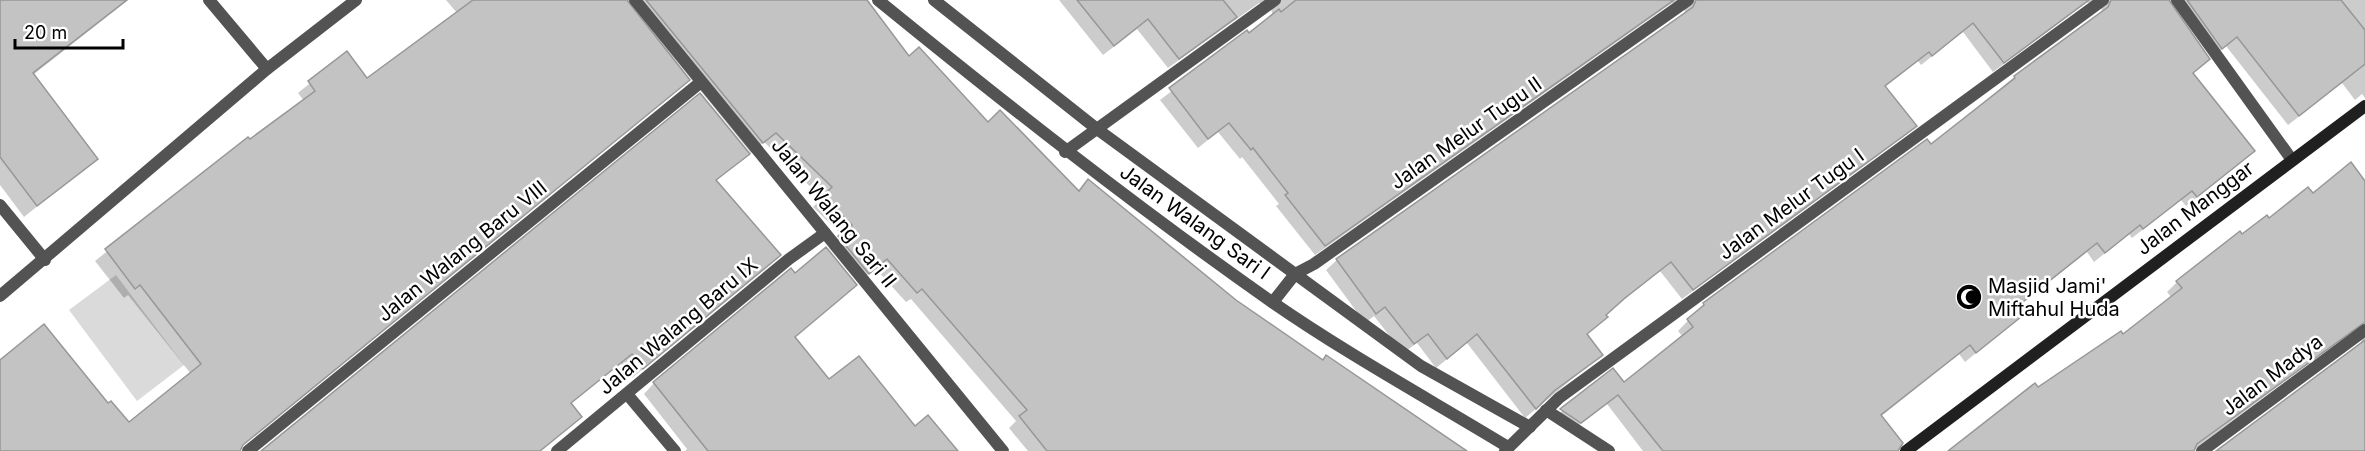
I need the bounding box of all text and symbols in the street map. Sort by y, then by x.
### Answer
scale bar [15,12,123,50]
text: 20 m [24,22,67,43]
street label: Jalan Melur Tugu II [1386,72,1546,194]
street label: Jalan Walang Sari II [766,134,902,292]
street label: Jalan Melur Tugu I [1714,143,1868,265]
street label: Jalan Manggar [2132,156,2259,260]
street label: Jalan Walang Sari I [1115,160,1275,284]
street label: Jalan Walang Baru VIII [372,175,552,327]
street label: Jalan Walang Baru IX [594,252,763,400]
place label: Masjid Jami' Miftahul Huda [1988,274,2120,321]
mosque icon: Masjid Jami' Miftahul Huda [1954,282,1984,312]
street label: Jalan Madya [2217,329,2327,421]

